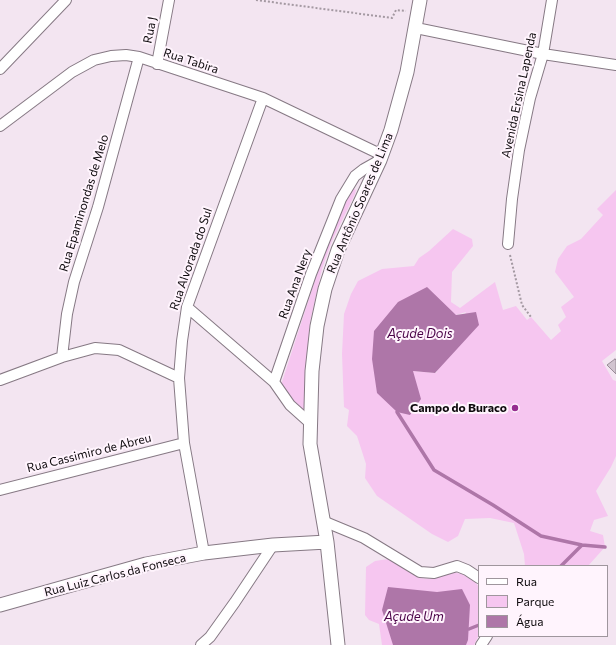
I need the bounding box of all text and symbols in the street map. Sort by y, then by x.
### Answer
street label: Rua J [140,16,160,44]
street label: Avenida Ersina Lapenda [499,31,539,159]
street label: Rua Tabira [162,45,220,77]
street label: Rua Antônio Soares de Lima [324,131,396,275]
street label: Rua Epaminondas de Melo [56,133,112,273]
street label: Rua Alvorada do Sul [167,206,215,312]
street label: Rua Ana Nery [276,247,314,321]
water label: Açude Dois [387,326,453,342]
place label: Campo do Buraco [410,401,507,415]
marker: Campo do Buraco [510,403,520,413]
street label: Rua Cassimiro de Abreu [25,431,153,475]
street label: Rua Luiz Carlos da Fonseca [43,550,187,600]
legend [478,565,608,637]
text: Rua [516,574,537,588]
text: Parque [516,594,554,608]
water label: Açude Um [384,609,444,625]
text: Água [516,614,544,628]

